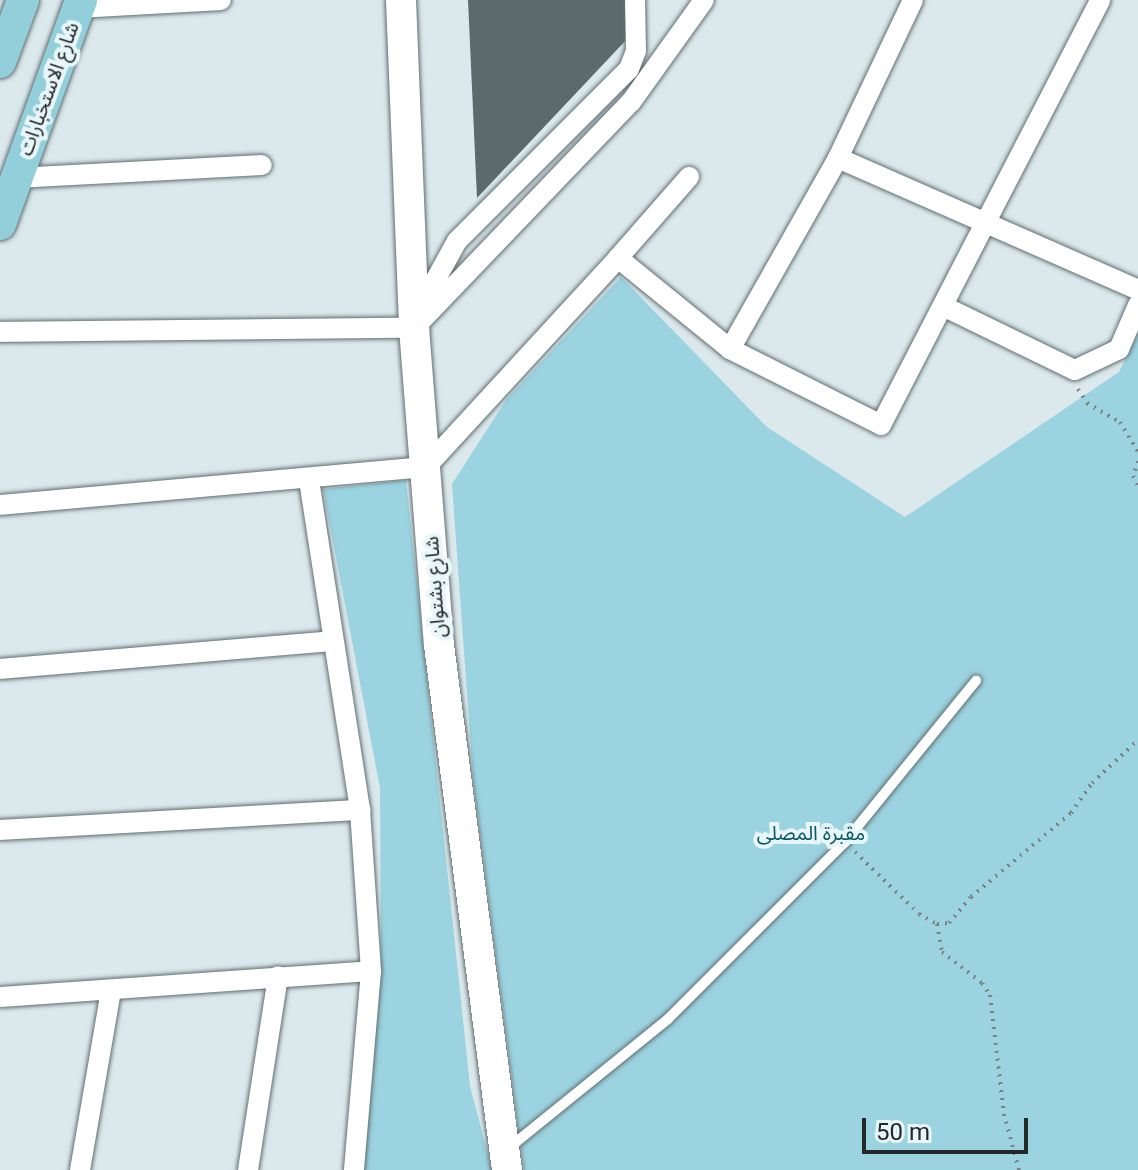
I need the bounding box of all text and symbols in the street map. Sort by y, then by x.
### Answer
street label: شارع الاستخبارات [14,19,84,159]
street label: شارع بشتوان [419,535,451,639]
park label: مقبرة المصلى [757,821,865,845]
scale bar [866,1102,1032,1152]
text: 50 m [876,1118,930,1146]

